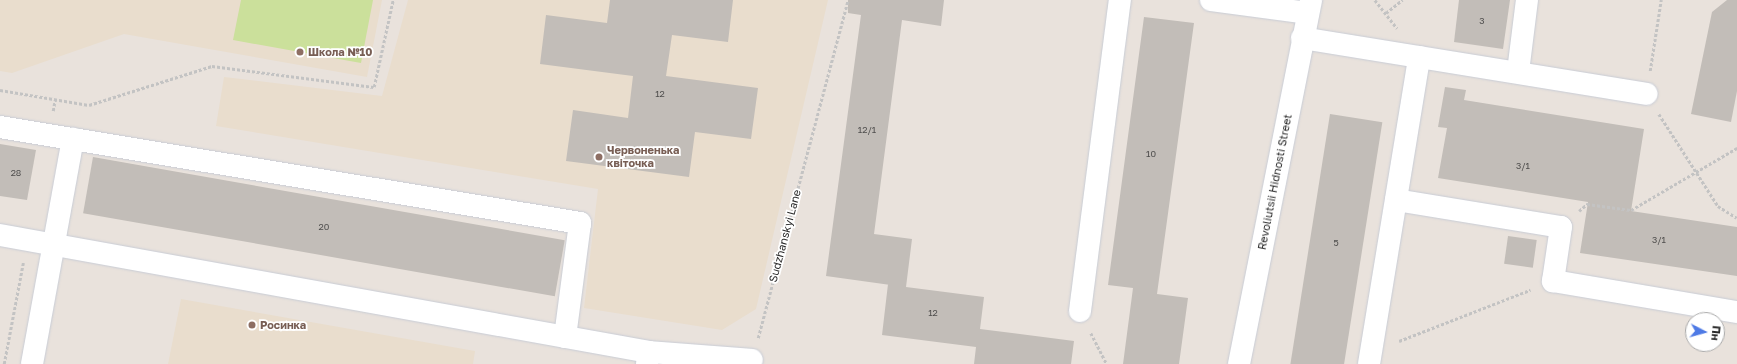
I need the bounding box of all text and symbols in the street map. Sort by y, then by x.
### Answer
house number: 3 [1479,16,1485,26]
place label: Школа №10 [308,45,372,59]
marker: Школа №10 [295,47,305,57]
house number: 12 [655,89,665,99]
street label: Revoliutsii Hidnosti Street [1255,113,1295,251]
house number: 12/1 [858,125,876,135]
place label: Червоненька квіточка [607,144,679,170]
house number: 10 [1146,149,1156,159]
marker: Червоненька квіточка [594,152,604,162]
house number: 3/1 [1516,161,1530,171]
house number: 28 [11,168,21,178]
street label: Sudzhanskyi Lane [766,188,804,284]
house number: 20 [319,222,329,232]
house number: 3/1 [1652,235,1666,245]
house number: 5 [1333,238,1339,248]
house number: 12 [928,308,938,318]
north arrow [1685,312,1725,352]
place label: Росинка [260,318,306,332]
marker: Росинка [247,320,257,330]
text: Пн [1709,325,1724,341]

